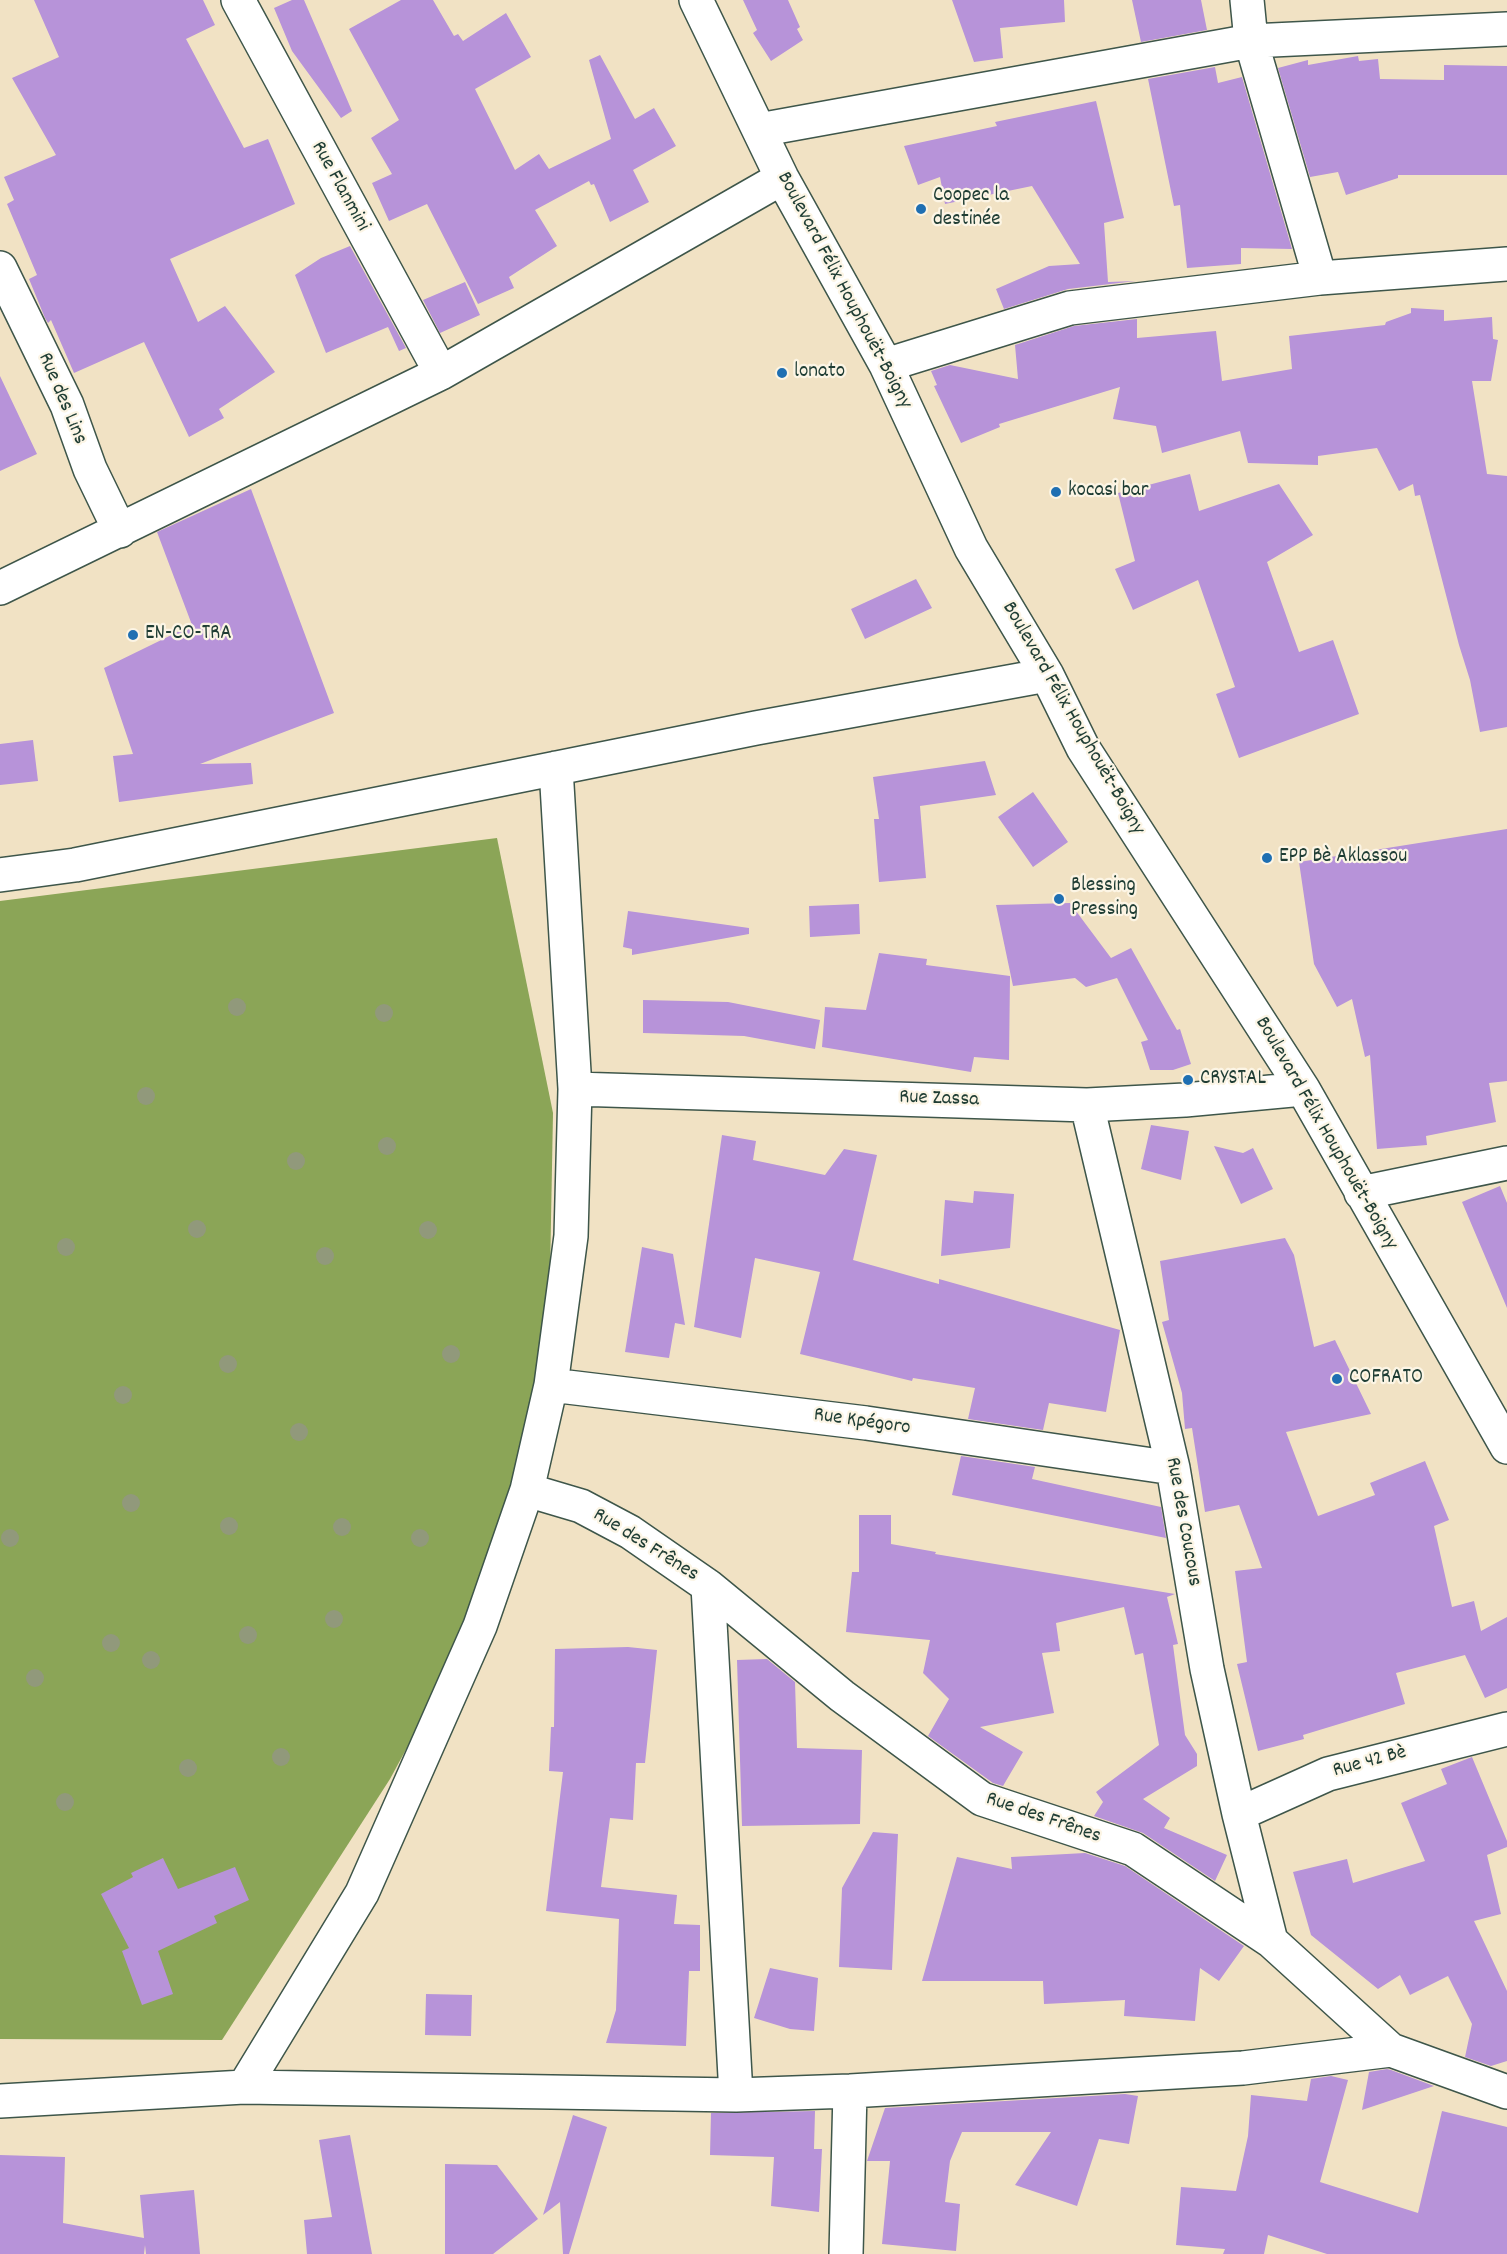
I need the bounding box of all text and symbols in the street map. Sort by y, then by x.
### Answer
street label: Rue Flanmini [304,138,374,236]
street label: Boulevard Félix Houphouët-Boigny [770,168,916,414]
place label: Coopec la destinée [933,184,1009,234]
marker: Coopec la destinée [914,202,928,216]
street label: Rue des Lins [30,349,92,449]
place label: lonato [794,360,845,386]
marker: lonato [775,366,789,380]
place label: kocasi bar [1068,479,1148,505]
marker: kocasi bar [1049,485,1063,499]
street label: Boulevard Félix Houphouët-Boigny [995,598,1149,840]
place label: EN-CO-TRA [145,622,232,648]
marker: EN-CO-TRA [126,628,140,642]
place label: EPP Bè Aklassou [1279,845,1407,871]
marker: EPP Bè Aklassou [1260,851,1274,865]
place label: Blessing Pressing [1071,874,1138,924]
marker: Blessing Pressing [1052,892,1066,906]
street label: Boulevard Félix Houphouët-Boigny [1248,1013,1402,1255]
place label: CRYSTAL [1200,1067,1266,1093]
marker: CRYSTAL [1181,1073,1195,1087]
street label: Rue Zassa [899,1086,979,1114]
place label: COFRATO [1349,1366,1423,1392]
marker: COFRATO [1330,1372,1344,1386]
street label: Rue Kpégoro [812,1404,912,1442]
street label: Rue des Coucous [1158,1456,1206,1588]
street label: Rue des Frênes [587,1504,703,1588]
street label: Rue 42 Bè [1331,1741,1409,1785]
street label: Rue des Frênes [982,1788,1104,1850]

